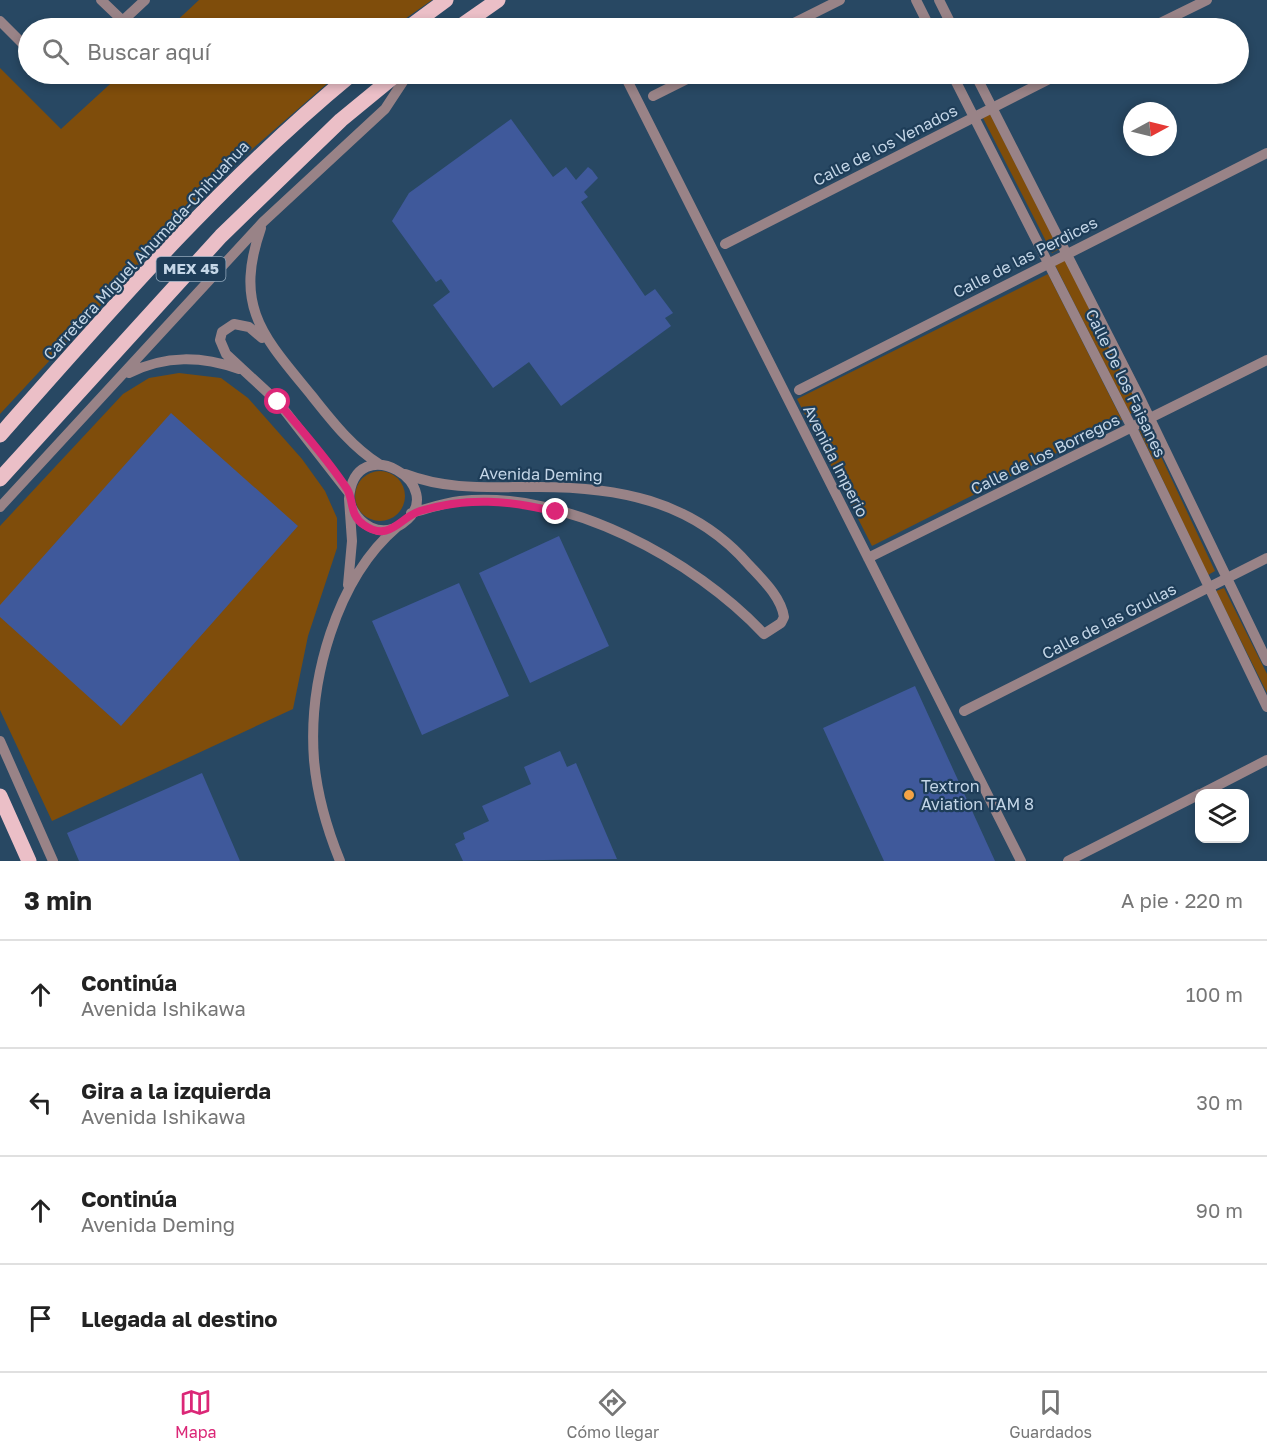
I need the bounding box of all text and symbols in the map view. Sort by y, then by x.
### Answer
search box [18,18,1249,84]
icon: search [39,35,72,68]
text: Buscar aquí [87,38,210,65]
street label: Calle de los Venados [809,100,961,190]
north arrow [1123,102,1177,156]
street label: Carretera Miguel Ahumada-Chihuahua [39,136,253,364]
street label: Calle de las Perdices [949,212,1101,302]
road number: MEX 45 [156,257,225,281]
street label: Calle De los Faisanes [1081,306,1171,460]
route start [264,388,290,414]
street label: Avenida Imperio [799,402,873,520]
street label: Calle de los Borregos [967,409,1123,499]
street label: Avenida Deming [479,463,603,485]
route end [542,498,568,524]
street label: Calle de las Grullas [1039,578,1179,664]
place label: Textron Aviation TAM 8 [921,776,1034,814]
marker: Textron Aviation TAM 8 [902,788,916,802]
map controls [1195,789,1249,843]
button: layers [1195,789,1249,843]
text: 3 min [24,885,92,916]
text: A pie · 220 m [1121,888,1243,912]
text: Continúa [81,969,177,996]
icon: ahead [24,978,57,1011]
text: 100 m [1186,982,1243,1006]
text: Avenida Ishikawa [81,996,246,1020]
text: Gira a la izquierda [81,1077,271,1104]
icon: left [24,1086,57,1119]
text: 30 m [1196,1090,1243,1114]
text: Avenida Ishikawa [81,1104,246,1128]
text: Continúa [81,1185,177,1212]
icon: ahead [24,1194,57,1227]
text: 90 m [1196,1198,1243,1222]
text: Avenida Deming [81,1212,235,1236]
icon: arrive [24,1302,57,1335]
text: Llegada al destino [81,1305,278,1332]
tab: Mapa [175,1386,217,1442]
tab: Cómo llegar [567,1386,659,1442]
tab: Guardados [1009,1386,1092,1442]

